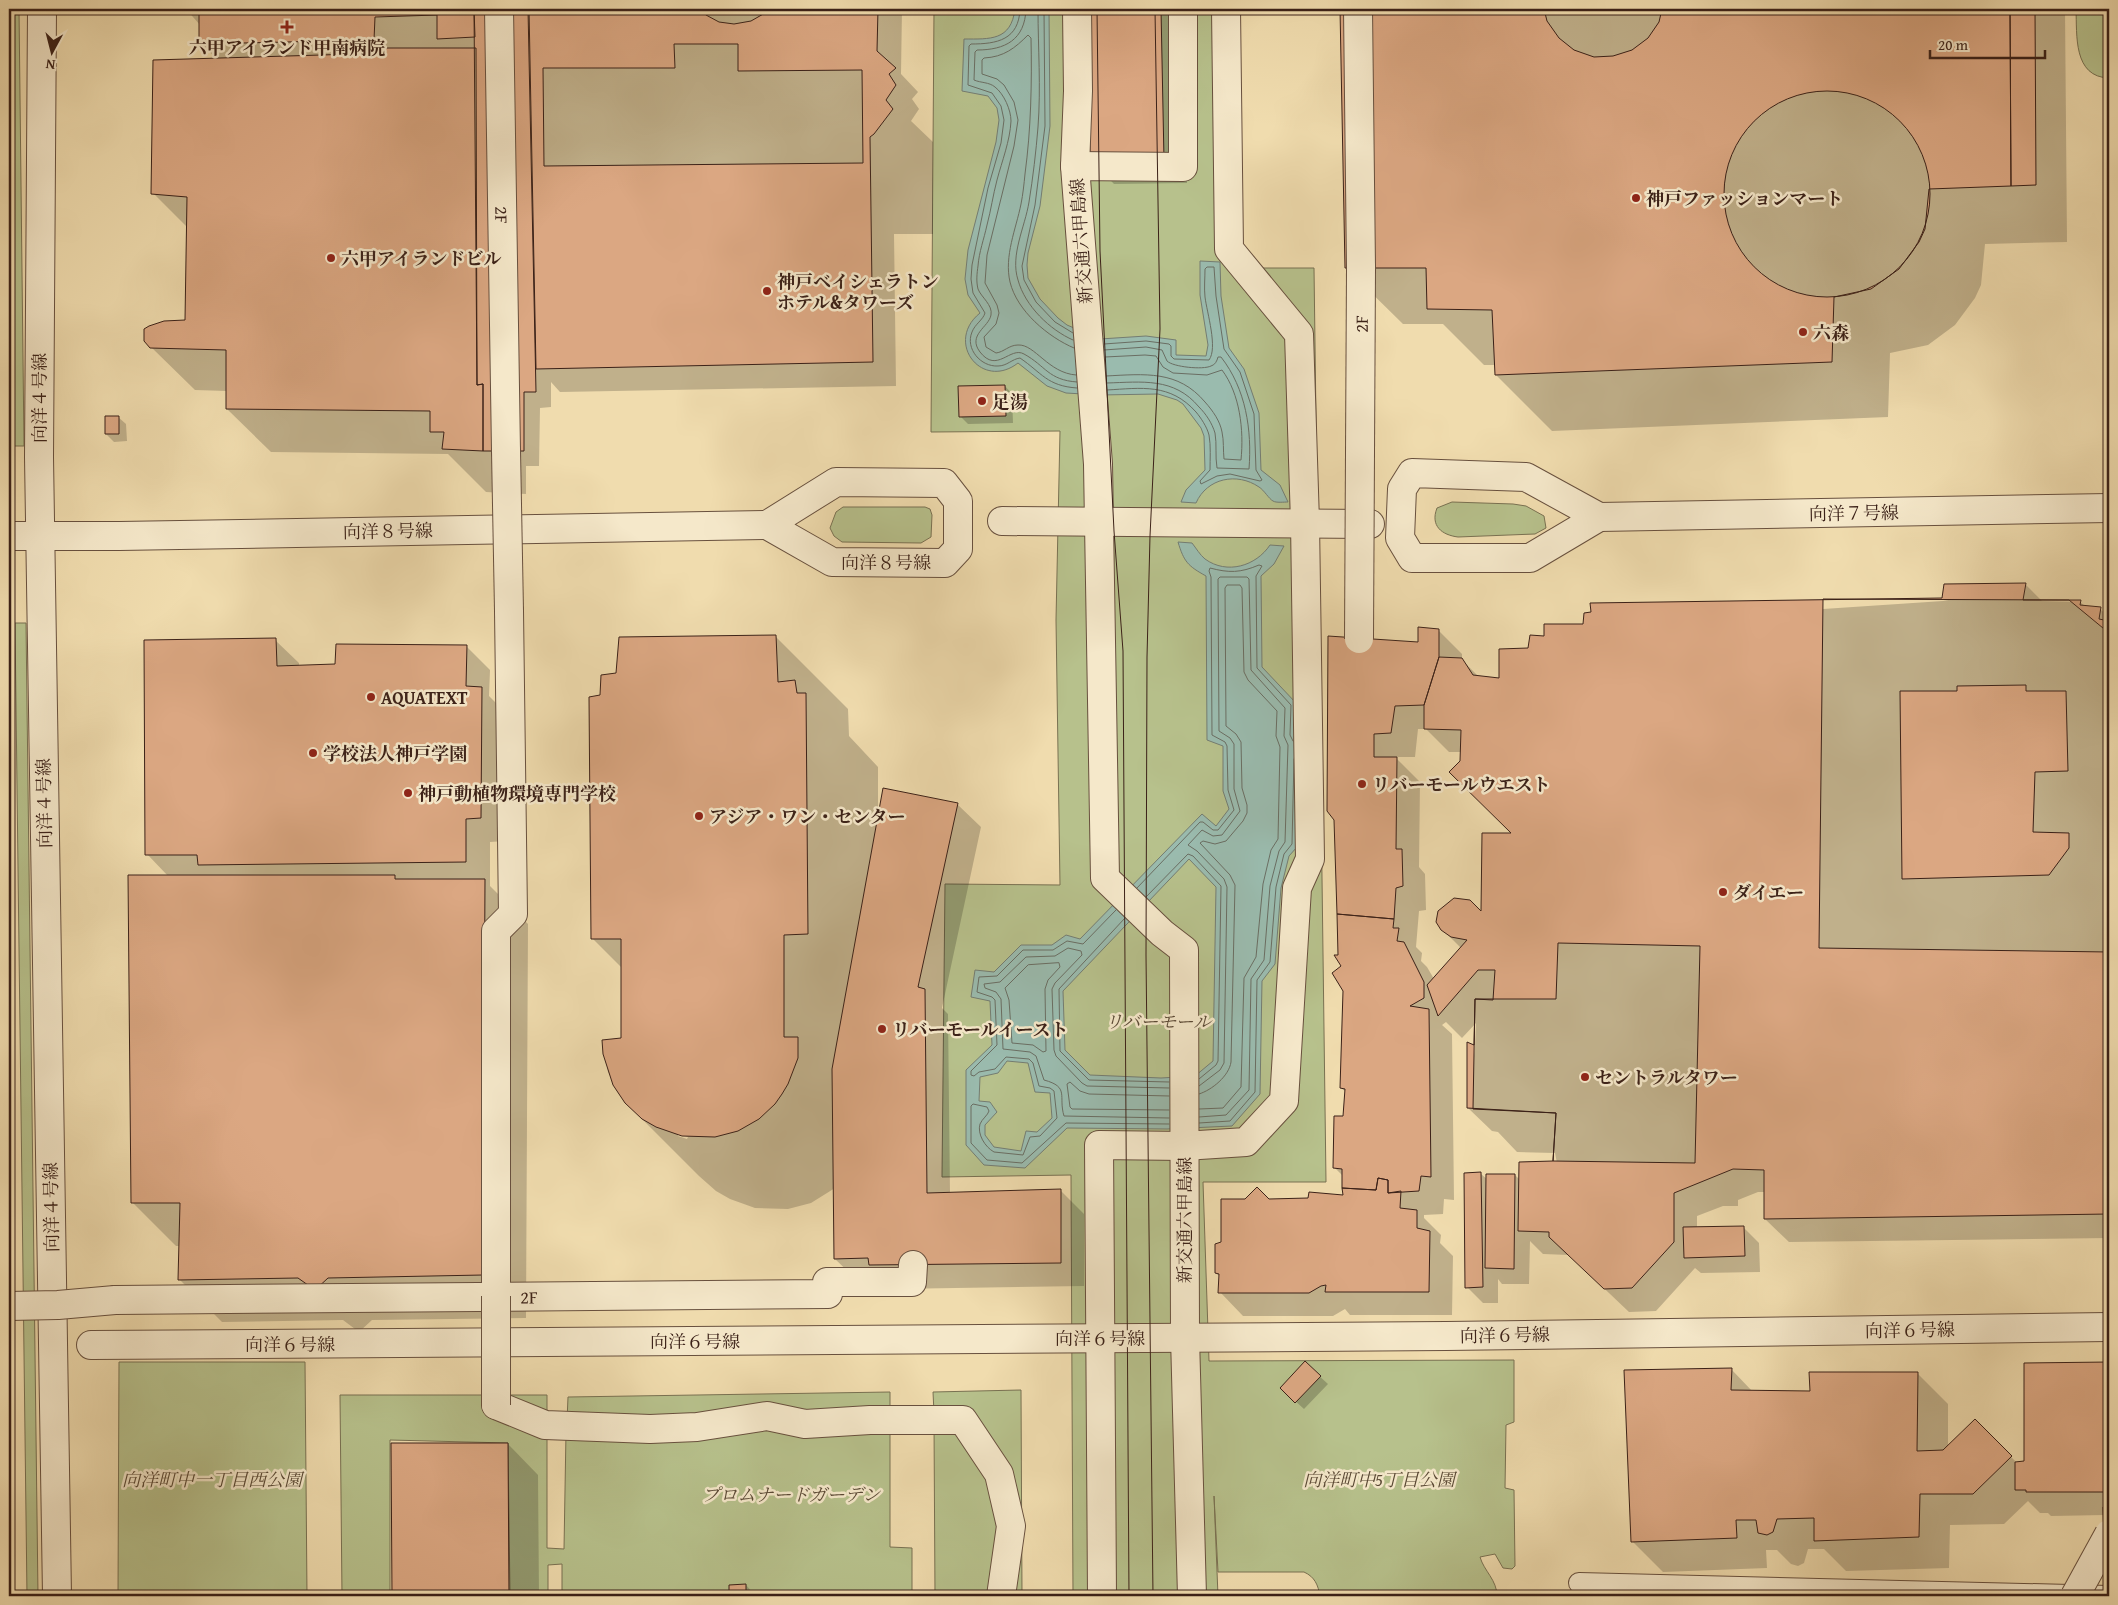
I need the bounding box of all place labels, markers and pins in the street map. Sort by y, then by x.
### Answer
marker: 六甲アイランド甲南病院 [280,20,294,34]
place label: 六甲アイランド甲南病院 [189,34,385,61]
place label: 神戸ファッションマート [1646,185,1843,212]
marker: 神戸ファッションマート [1630,192,1642,204]
place label: 六甲アイランドビル [341,245,501,272]
marker: 六甲アイランドビル [325,252,337,264]
place label: 神戸ベイシェラトン ホテル&タワーズ [777,268,939,316]
marker: 神戸ベイシェラトン ホテル&タワーズ [761,285,773,297]
place label: 六森 [1813,319,1849,346]
marker: 六森 [1797,326,1809,338]
place label: 足湯 [992,388,1028,415]
marker: 足湯 [976,395,988,407]
place label: AQUATEXT [381,684,468,711]
marker: AQUATEXT [365,691,377,703]
place label: 学校法人神戸学園 [323,740,467,767]
marker: 学校法人神戸学園 [307,747,319,759]
place label: リバーモールウエスト [1372,771,1550,798]
marker: リバーモールウエスト [1356,778,1368,790]
place label: 神戸動植物環境専門学校 [418,780,616,807]
marker: 神戸動植物環境専門学校 [402,787,414,799]
place label: アジア・ワン・センター [709,803,906,830]
marker: アジア・ワン・センター [693,810,705,822]
place label: ダイエー [1733,879,1804,906]
marker: ダイエー [1717,886,1729,898]
place label: リバーモールイースト [892,1016,1069,1043]
marker: リバーモールイースト [876,1023,888,1035]
place label: セントラルタワー [1595,1064,1738,1091]
marker: セントラルタワー [1579,1071,1591,1083]

